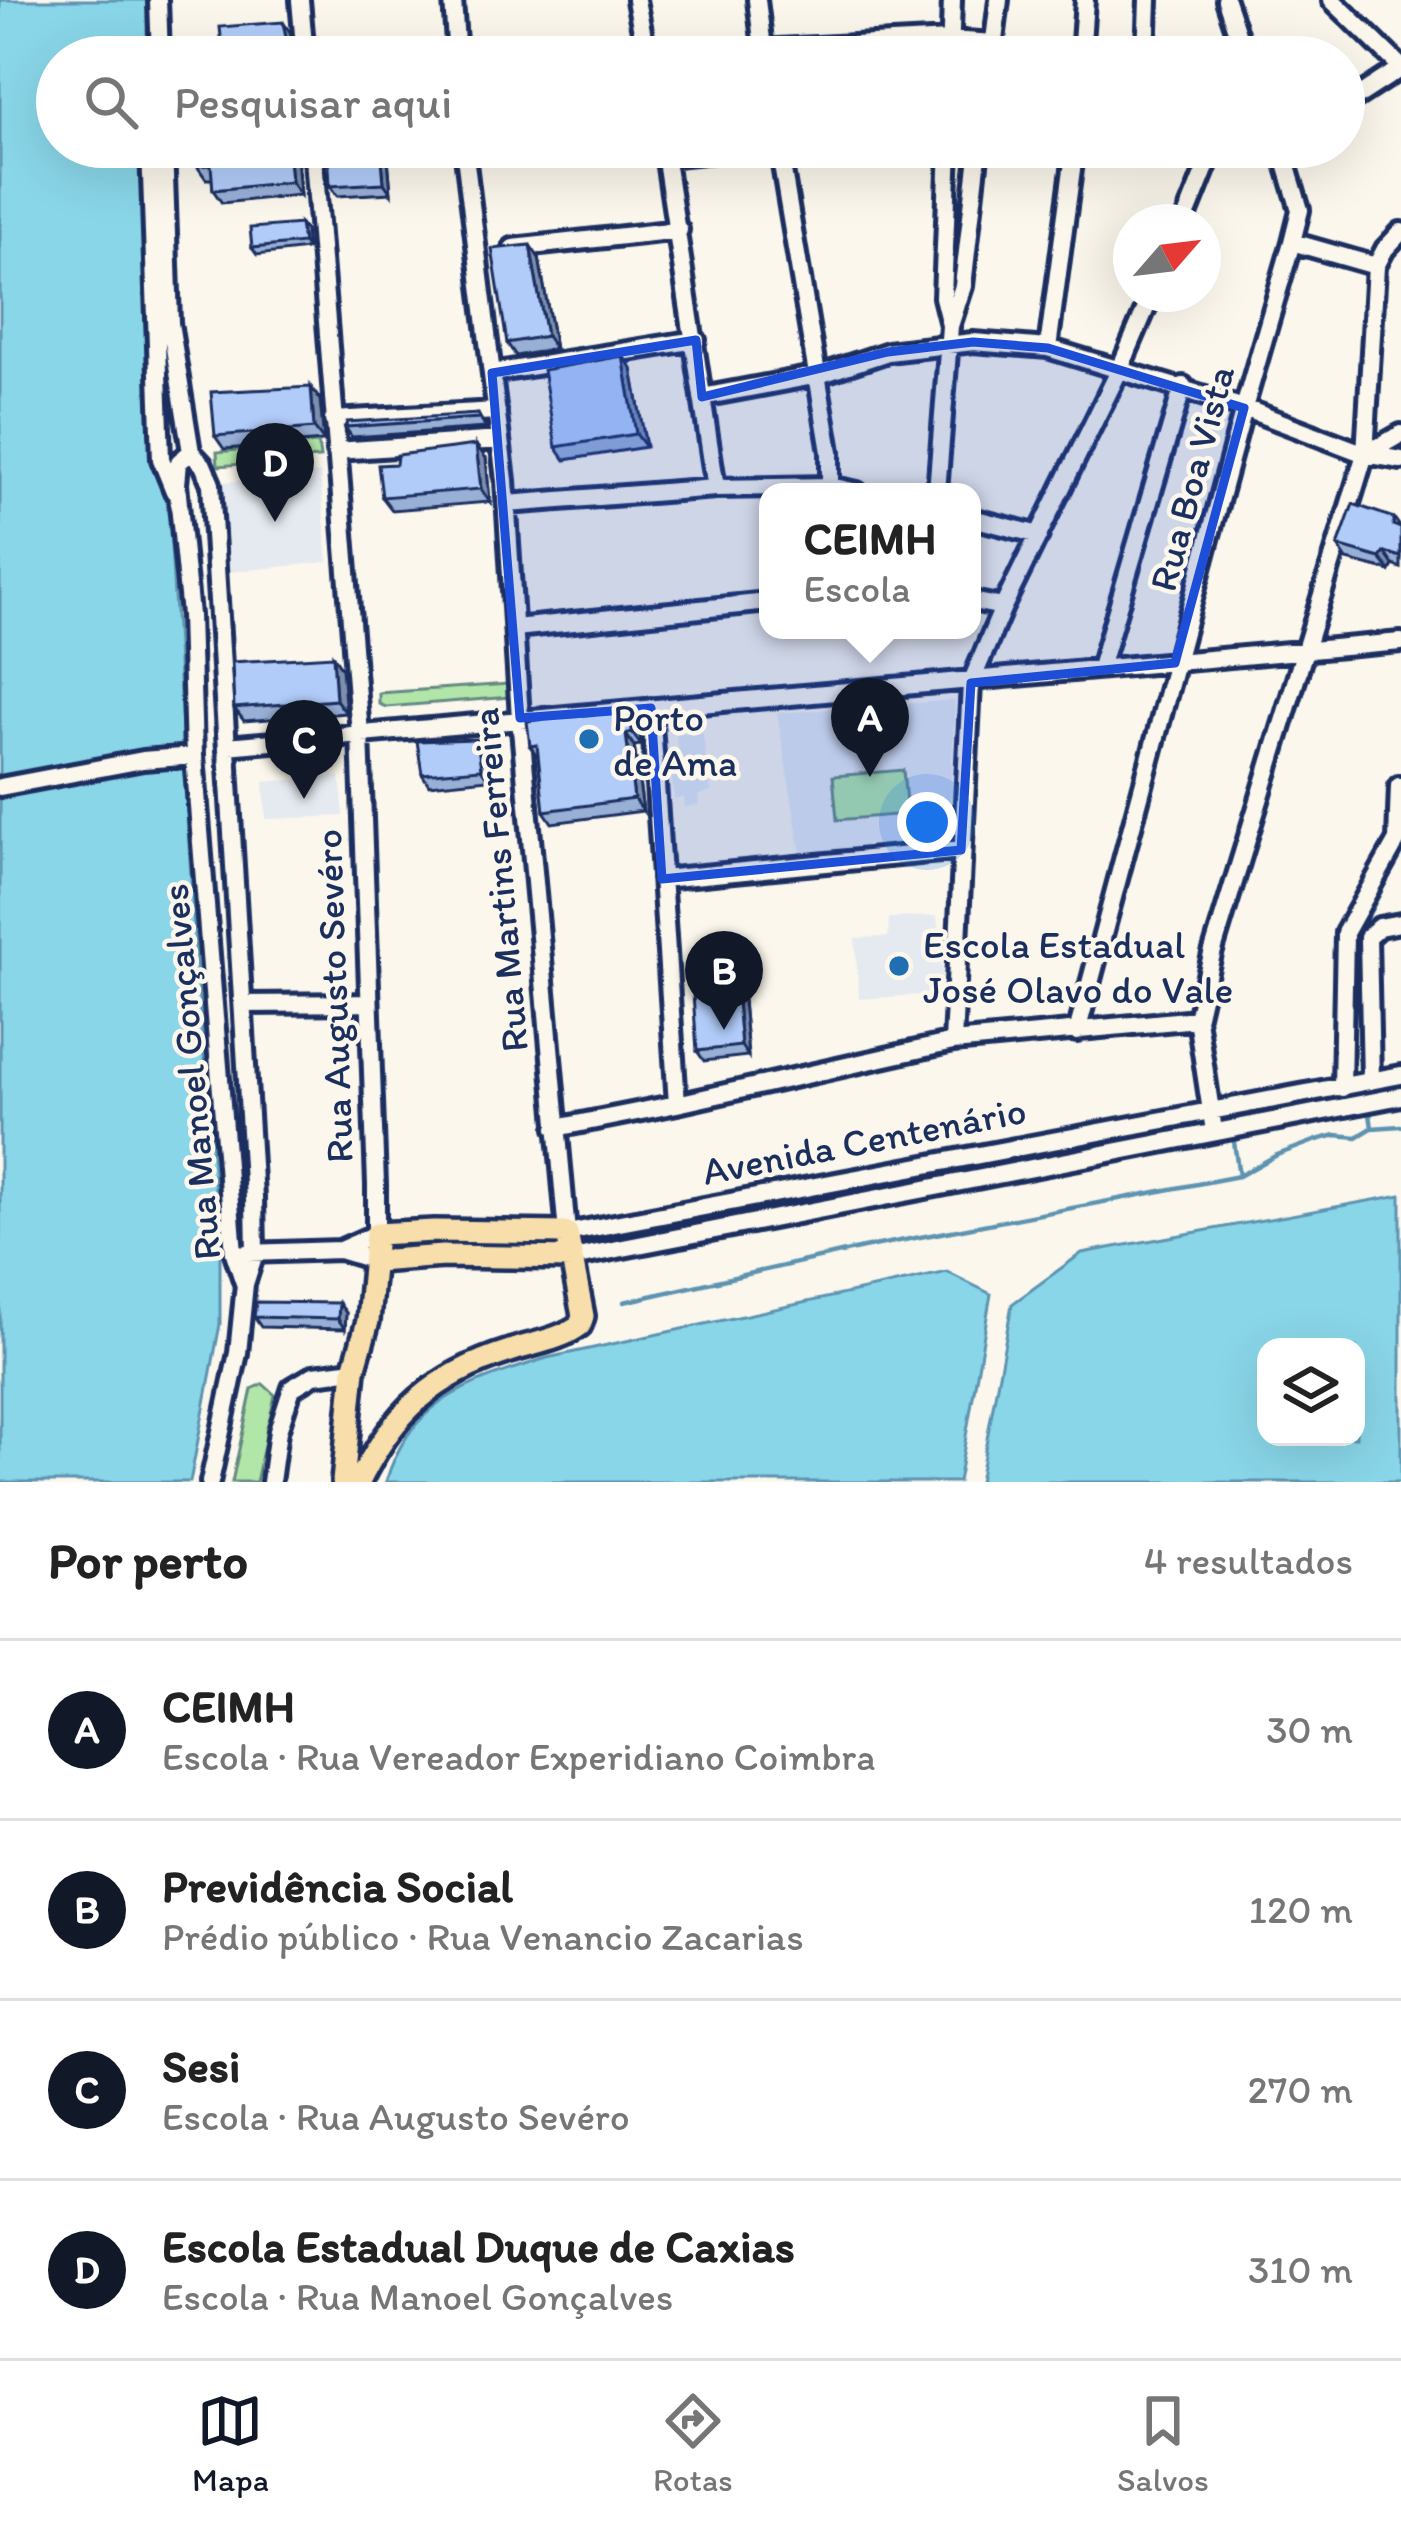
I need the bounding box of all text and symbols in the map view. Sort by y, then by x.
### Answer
search box [36,36,1365,168]
icon: search [78,69,144,135]
text: Pesquisar aqui [174,75,452,129]
north arrow [1113,204,1221,312]
street label: Rua Boa Vista [1139,360,1244,596]
pin: D [236,423,314,522]
popup [759,483,981,639]
text: CEIMH [804,511,936,565]
text: Escola [804,565,910,612]
pin: A [831,678,909,777]
place label: Porto de Ama [613,694,737,786]
pin: C [265,700,343,799]
street label: Rua Martins Ferreira [461,706,538,1054]
marker: Porto de Ama [576,726,602,752]
your location [897,792,957,852]
street label: Rua Augusto Sevéro [304,828,363,1164]
street label: Rua Manoel Gonçalves [151,882,230,1262]
place label: Escola Estadual José Olavo do Vale [923,921,1233,1013]
pin: B [685,931,763,1030]
marker: Escola Estadual José Olavo do Vale [886,953,912,979]
street label: Avenida Centenário [698,1086,1030,1195]
map controls [1257,1338,1365,1446]
button: layers [1257,1338,1365,1446]
text: Por perto [48,1530,248,1591]
text: 4 resultados [1144,1537,1353,1584]
text: CEIMH [162,1679,295,1733]
text: A [75,1706,99,1753]
text: 30 m [1266,1706,1353,1753]
text: Escola · Rua Vereador Experidiano Coimbra [162,1733,875,1780]
text: Previdência Social [162,1859,513,1913]
text: B [74,1886,100,1933]
text: 120 m [1249,1886,1353,1933]
text: Prédio público · Rua Venancio Zacarias [162,1913,804,1960]
text: Sesi [162,2039,240,2093]
text: C [74,2066,100,2113]
text: 270 m [1248,2066,1353,2113]
text: Escola · Rua Augusto Sevéro [162,2093,630,2140]
text: Escola Estadual Duque de Caxias [162,2219,795,2273]
text: D [74,2246,100,2293]
text: 310 m [1248,2246,1353,2293]
text: Escola · Rua Manoel Gonçalves [162,2273,673,2320]
tab: Mapa [192,2388,269,2499]
tab: Rotas [653,2388,733,2499]
tab: Salvos [1117,2388,1209,2499]

